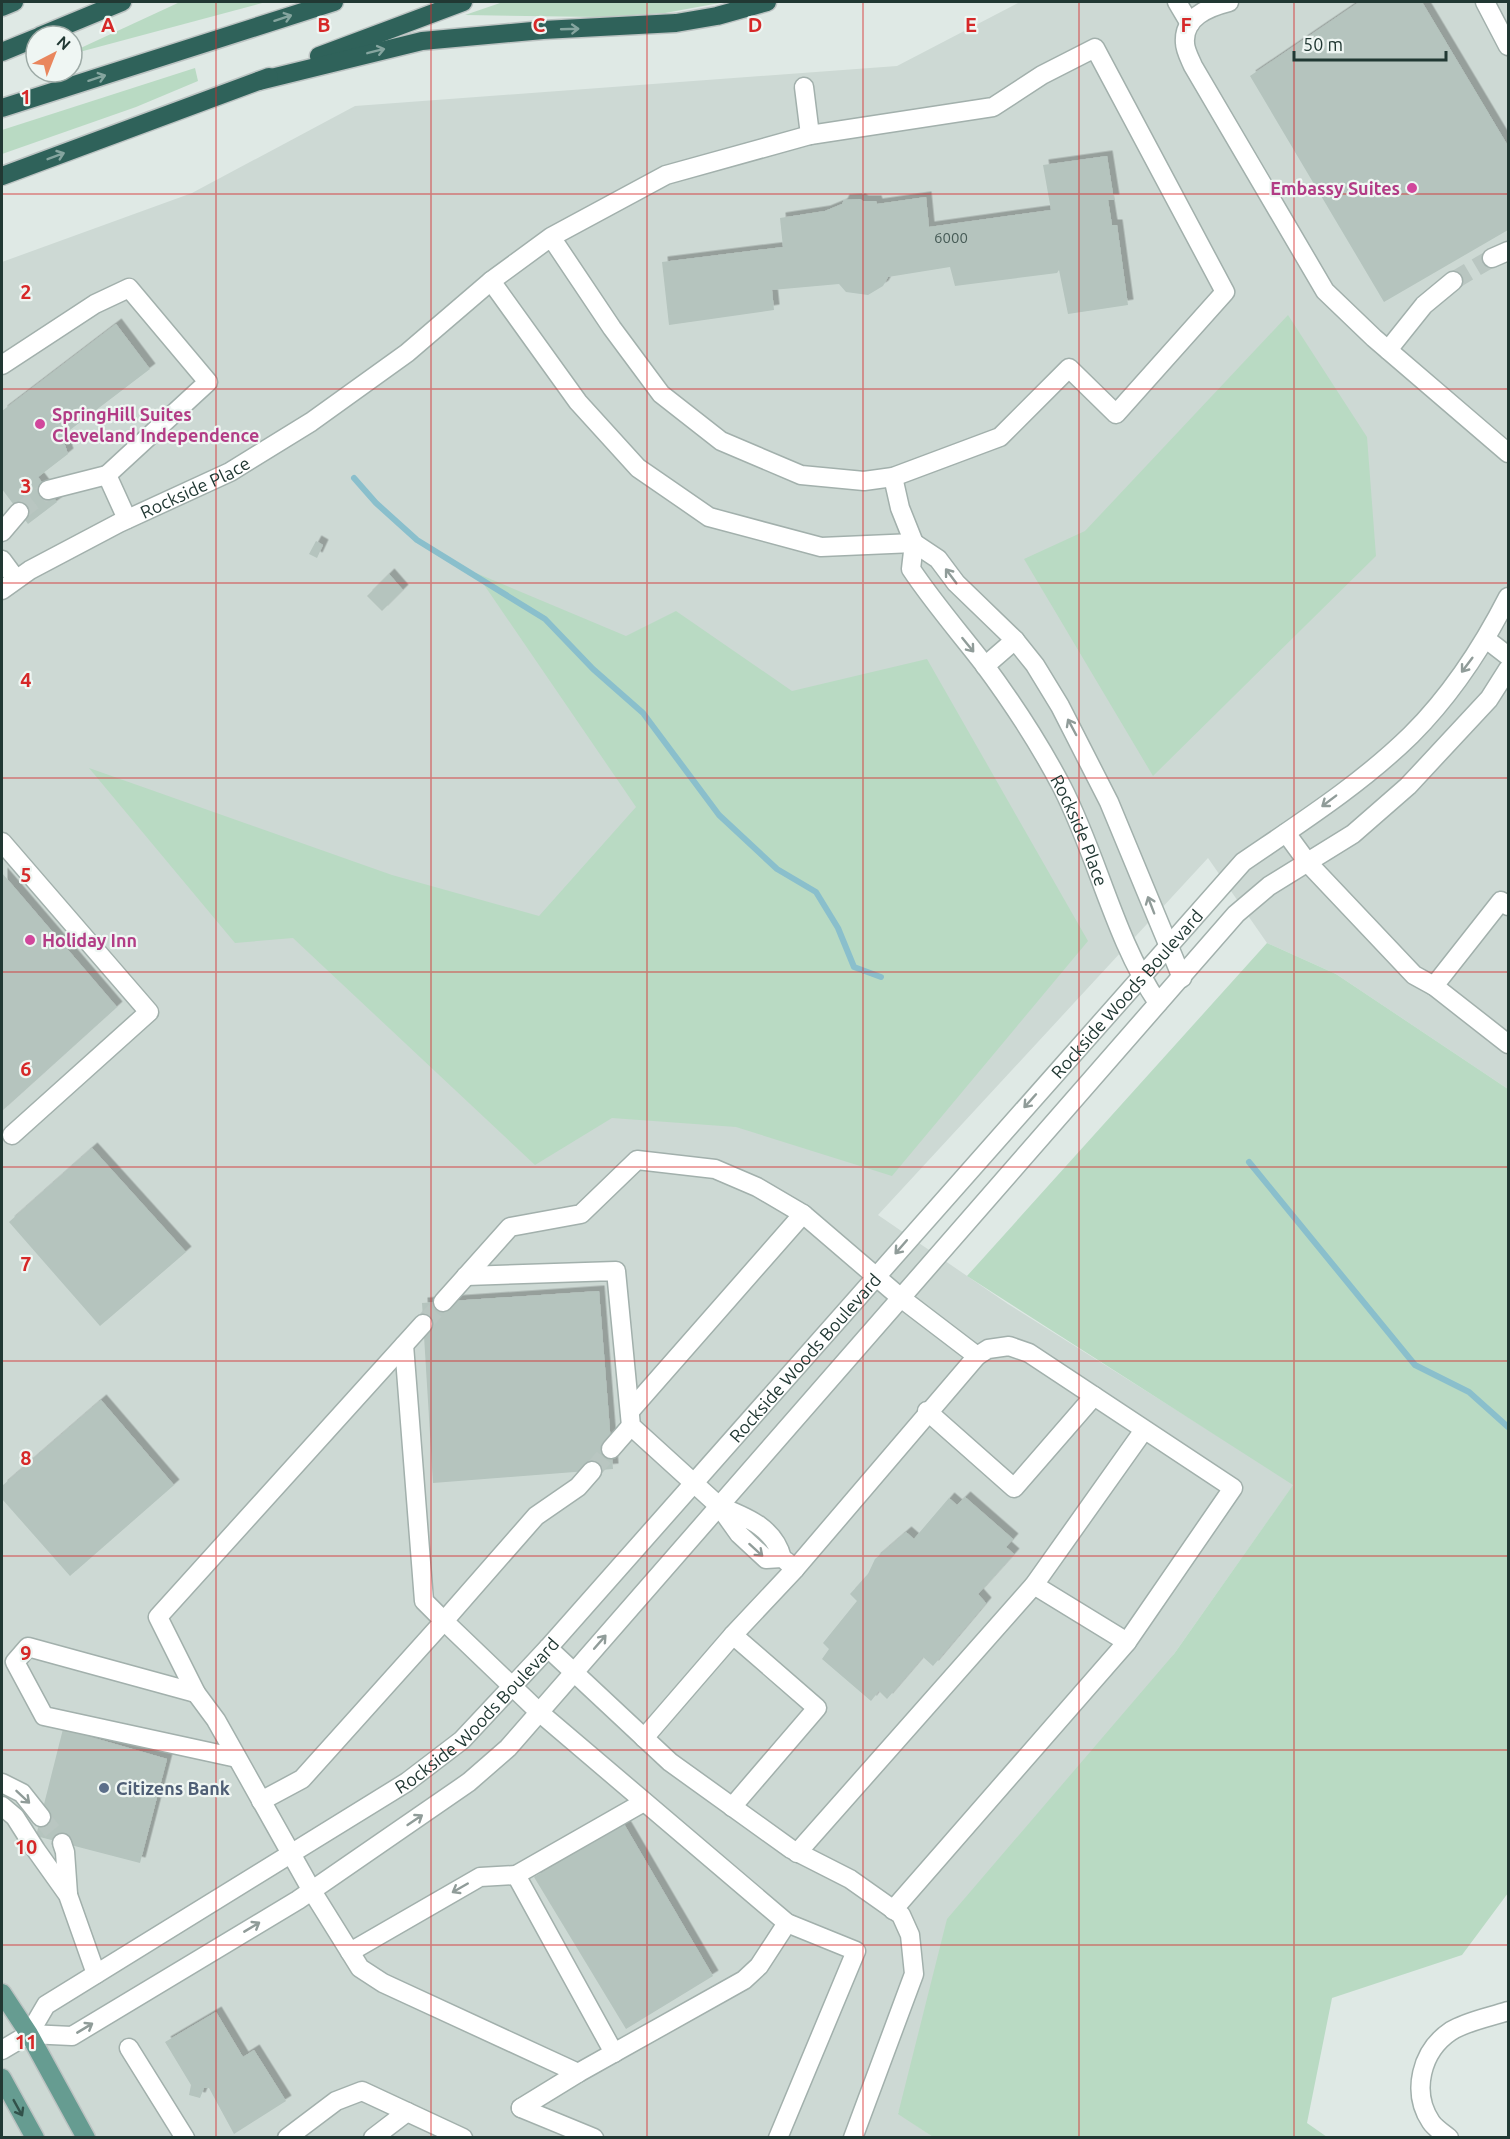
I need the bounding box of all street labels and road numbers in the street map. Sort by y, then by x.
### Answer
street label: Rockside Place [137,452,253,522]
street label: Rockside Place [1047,771,1112,889]
street label: Rockside Woods Boulevard [1047,905,1206,1082]
street label: Rockside Woods Boulevard [725,1269,884,1446]
street label: Rockside Woods Boulevard [391,1633,563,1797]

